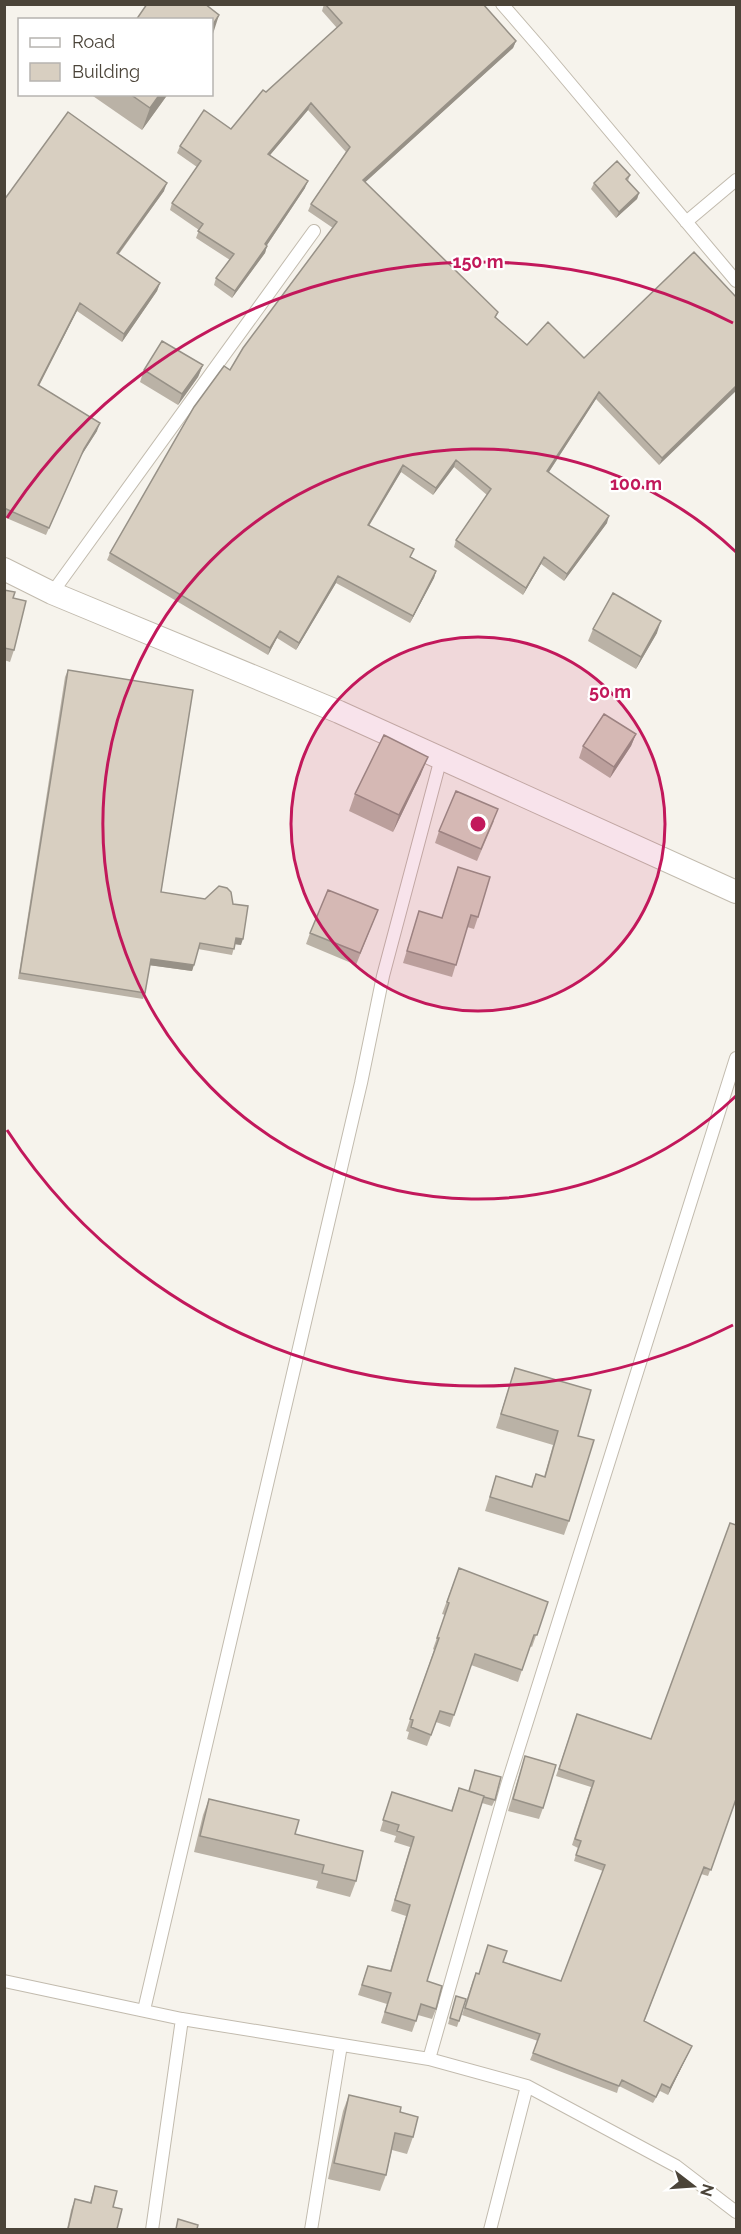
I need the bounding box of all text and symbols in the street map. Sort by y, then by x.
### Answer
legend [18,18,213,96]
text: Road [72,31,115,52]
text: Building [72,61,140,82]
text: 150 m [453,251,504,272]
text: 100 m [610,473,662,494]
text: 50 m [589,681,631,702]
centre of rings [468,814,488,834]
north arrow [663,2156,723,2216]
text: N [696,2182,718,2199]

